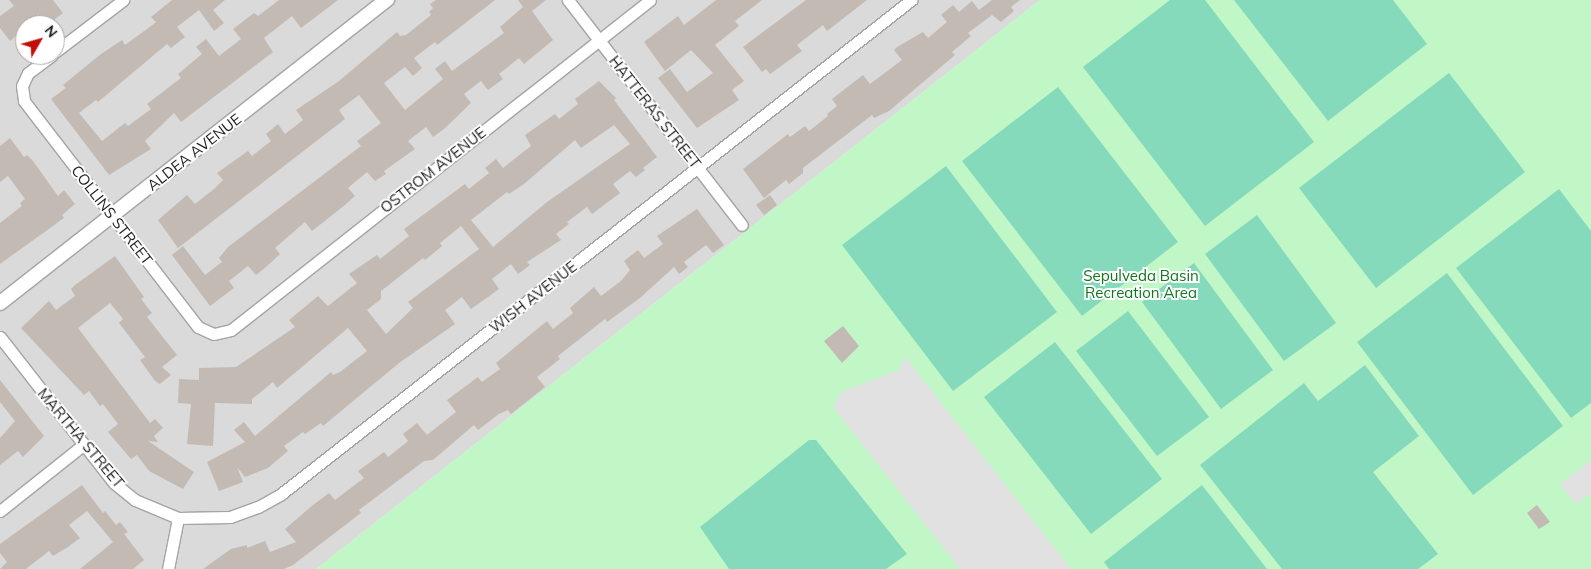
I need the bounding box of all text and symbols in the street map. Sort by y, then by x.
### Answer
north arrow [15,15,65,65]
text: N [41,22,61,41]
street label: HATTERAS STREET [605,52,705,172]
street label: ALDEA AVENUE [143,110,245,194]
street label: OSTROM AVENUE [377,123,489,217]
street label: COLLINS STREET [68,162,156,268]
street label: WISH AVENUE [486,257,580,337]
park label: Sepulveda Basin Recreation Area [1083,266,1199,301]
street label: MARTHA STREET [34,385,128,491]

